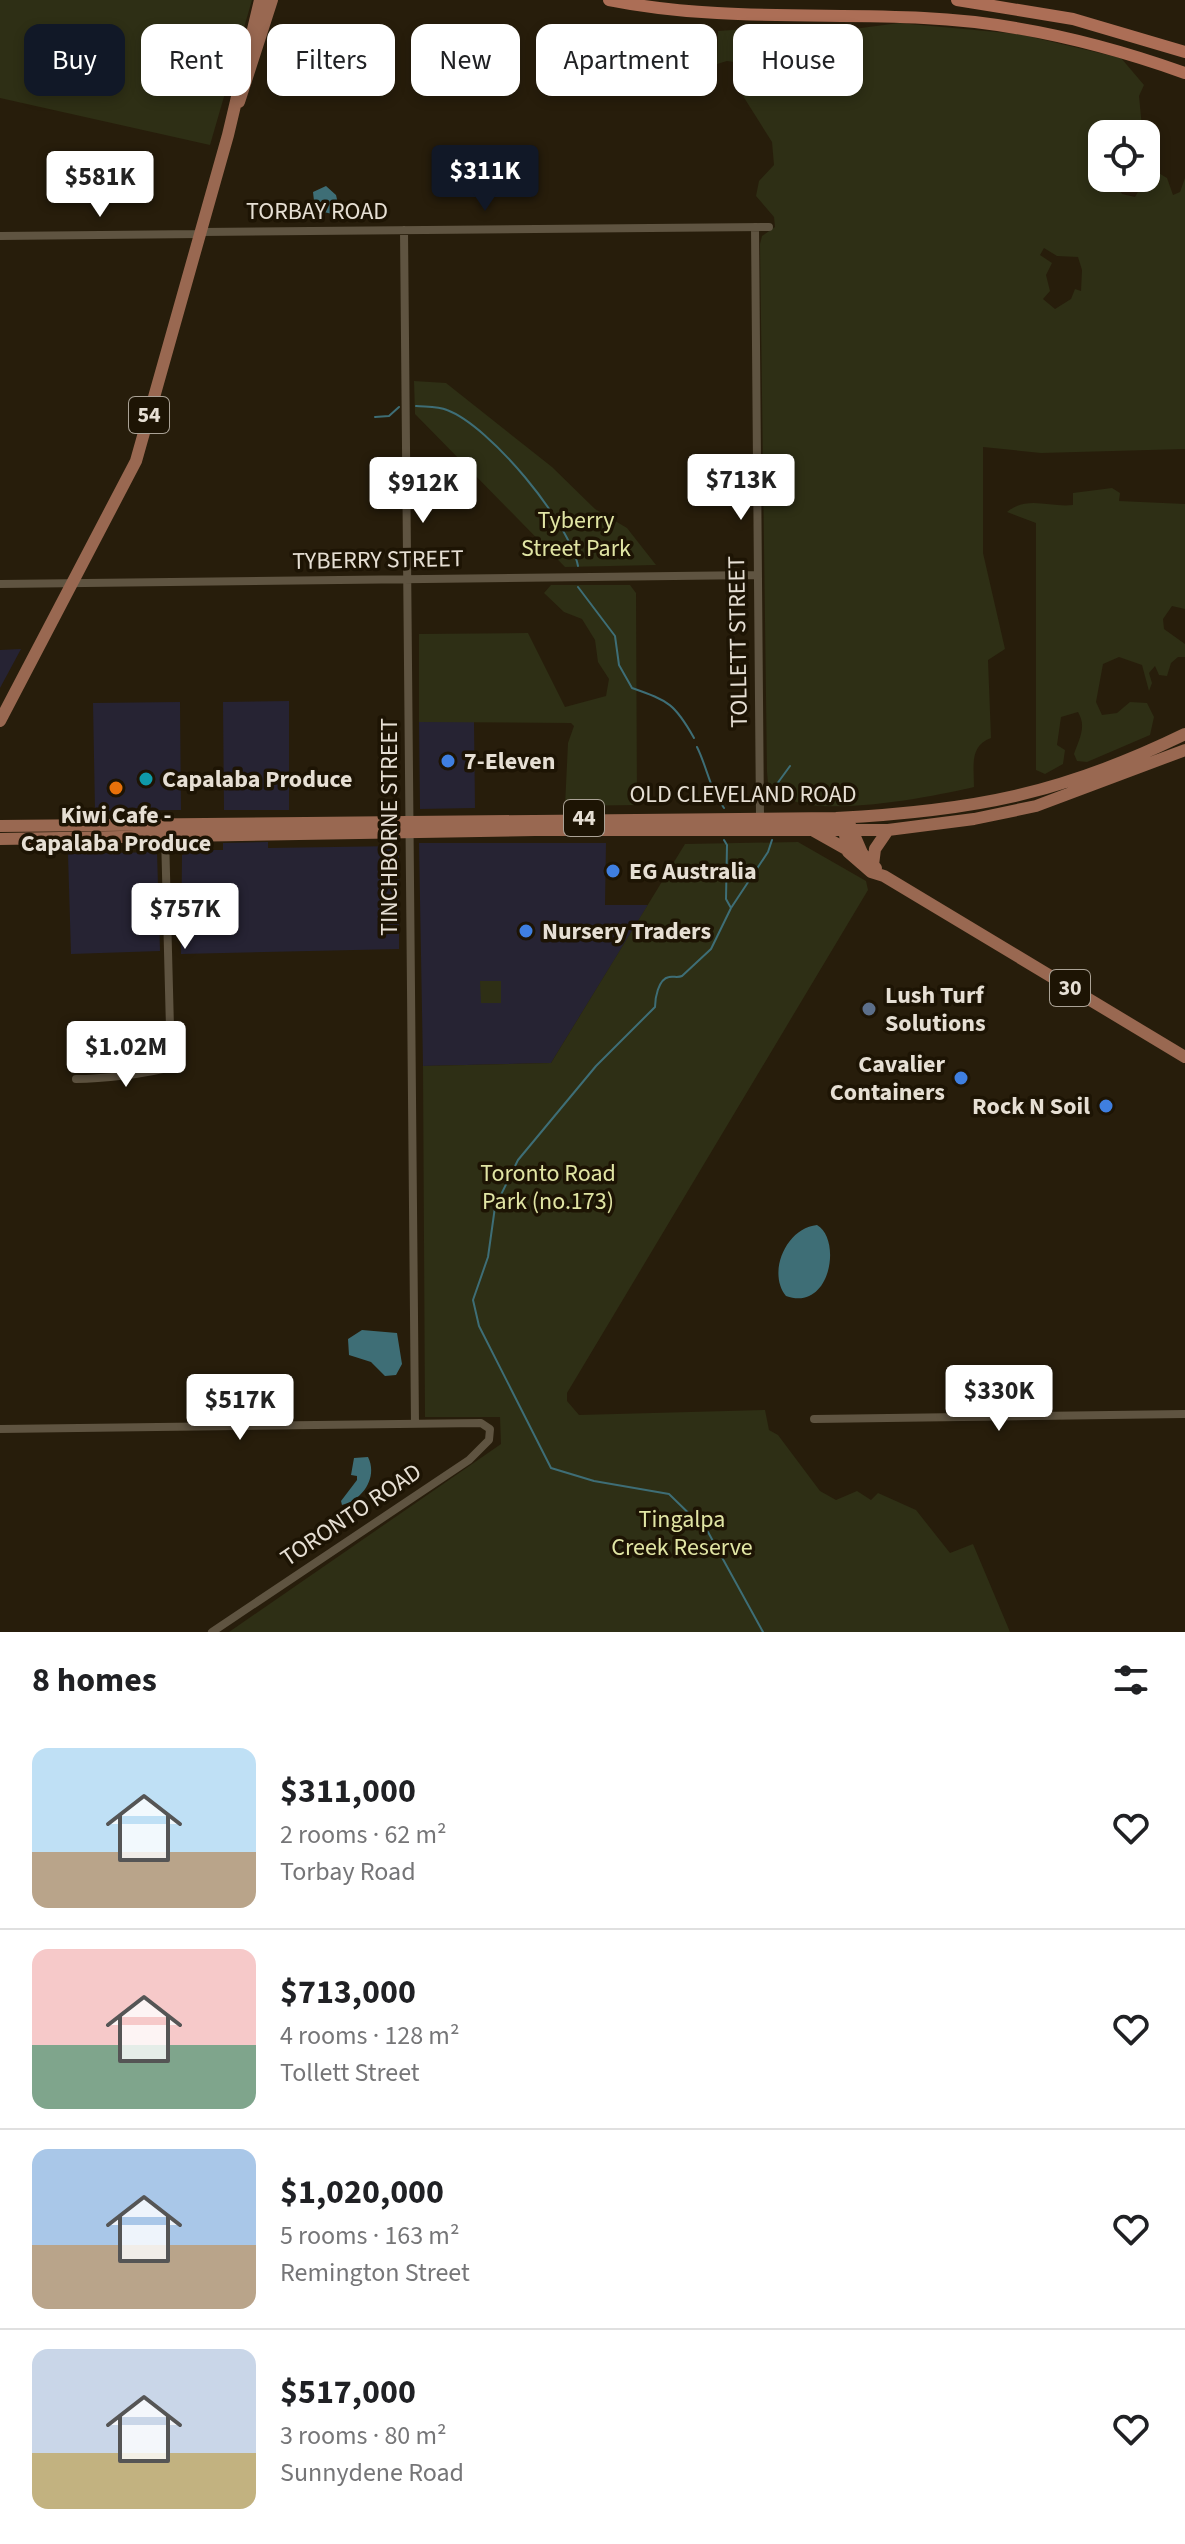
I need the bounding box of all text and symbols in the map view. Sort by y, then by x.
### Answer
chip: Buy [24,24,125,96]
chip: Rent [141,24,251,96]
chip: Filters [267,24,395,96]
chip: New [411,24,520,96]
chip: Apartment [536,24,717,96]
chip: House [733,24,863,96]
map controls [1088,120,1160,192]
button: locate [1088,120,1160,192]
pin: $311K [429,145,541,213]
pin: $581K [44,151,156,219]
text: $311K [450,152,520,189]
text: $581K [65,158,135,195]
street label: TORBAY ROAD [246,194,388,229]
road number: 54 [129,397,169,433]
pin: $713K [685,454,797,522]
pin: $912K [367,457,479,525]
text: $713K [706,461,776,498]
text: $912K [388,464,458,501]
park label: Tyberry Street Park [521,503,631,566]
street label: TYBERRY STREET [292,541,464,579]
street label: TOLLETT STREET [719,556,757,728]
street label: TINCHBORNE STREET [372,718,407,936]
place label: 7-Eleven [464,744,555,779]
marker: 7-Eleven [439,752,457,770]
place label: Capalaba Produce [162,762,353,797]
marker: Capalaba Produce [137,770,155,788]
street label: OLD CLEVELAND ROAD [629,777,857,812]
marker: Kiwi Cafe - Capalaba Produce [107,779,125,797]
place label: Kiwi Cafe - Capalaba Produce [21,798,211,861]
road number: 44 [564,800,604,836]
place label: EG Australia [629,854,757,889]
marker: EG Australia [604,862,622,880]
pin: $757K [129,883,241,951]
text: $757K [150,890,220,927]
place label: Nursery Traders [542,914,711,949]
marker: Nursery Traders [517,922,535,940]
road number: 30 [1050,970,1090,1006]
place label: Lush Turf Solutions [885,978,986,1041]
marker: Lush Turf Solutions [860,1000,878,1018]
pin: $1.02M [61,1021,191,1089]
text: $1.02M [85,1028,167,1065]
place label: Cavalier Containers [830,1047,945,1110]
marker: Cavalier Containers [952,1069,970,1087]
place label: Rock N Soil [972,1089,1090,1124]
marker: Rock N Soil [1097,1097,1115,1115]
park label: Toronto Road Park (no.173) [480,1156,616,1219]
pin: $330K [943,1365,1055,1433]
text: $330K [964,1372,1034,1409]
pin: $517K [184,1374,296,1442]
text: $517K [205,1381,275,1418]
street label: TORONTO ROAD [273,1455,429,1575]
park label: Tingalpa Creek Reserve [611,1502,753,1565]
text: 8 homes [32,1656,157,1705]
icon: filters [1109,1658,1153,1702]
text: $311,000 [280,1767,416,1816]
icon: home [96,1780,192,1876]
icon: heart [1109,1806,1153,1850]
text: 2 rooms · 62 m² [280,1816,447,1853]
text: Torbay Road [280,1853,416,1890]
text: $713,000 [280,1968,416,2017]
icon: home [96,1981,192,2077]
icon: heart [1109,2007,1153,2051]
text: 4 rooms · 128 m² [280,2017,459,2054]
text: Tollett Street [280,2054,420,2091]
text: $1,020,000 [280,2168,444,2217]
icon: home [96,2181,192,2277]
icon: heart [1109,2207,1153,2251]
text: 5 rooms · 163 m² [280,2217,459,2254]
text: Remington Street [280,2254,470,2291]
text: $517,000 [280,2368,416,2417]
icon: home [96,2381,192,2477]
icon: heart [1109,2407,1153,2451]
text: 3 rooms · 80 m² [280,2417,447,2454]
text: Sunnydene Road [280,2454,464,2491]

